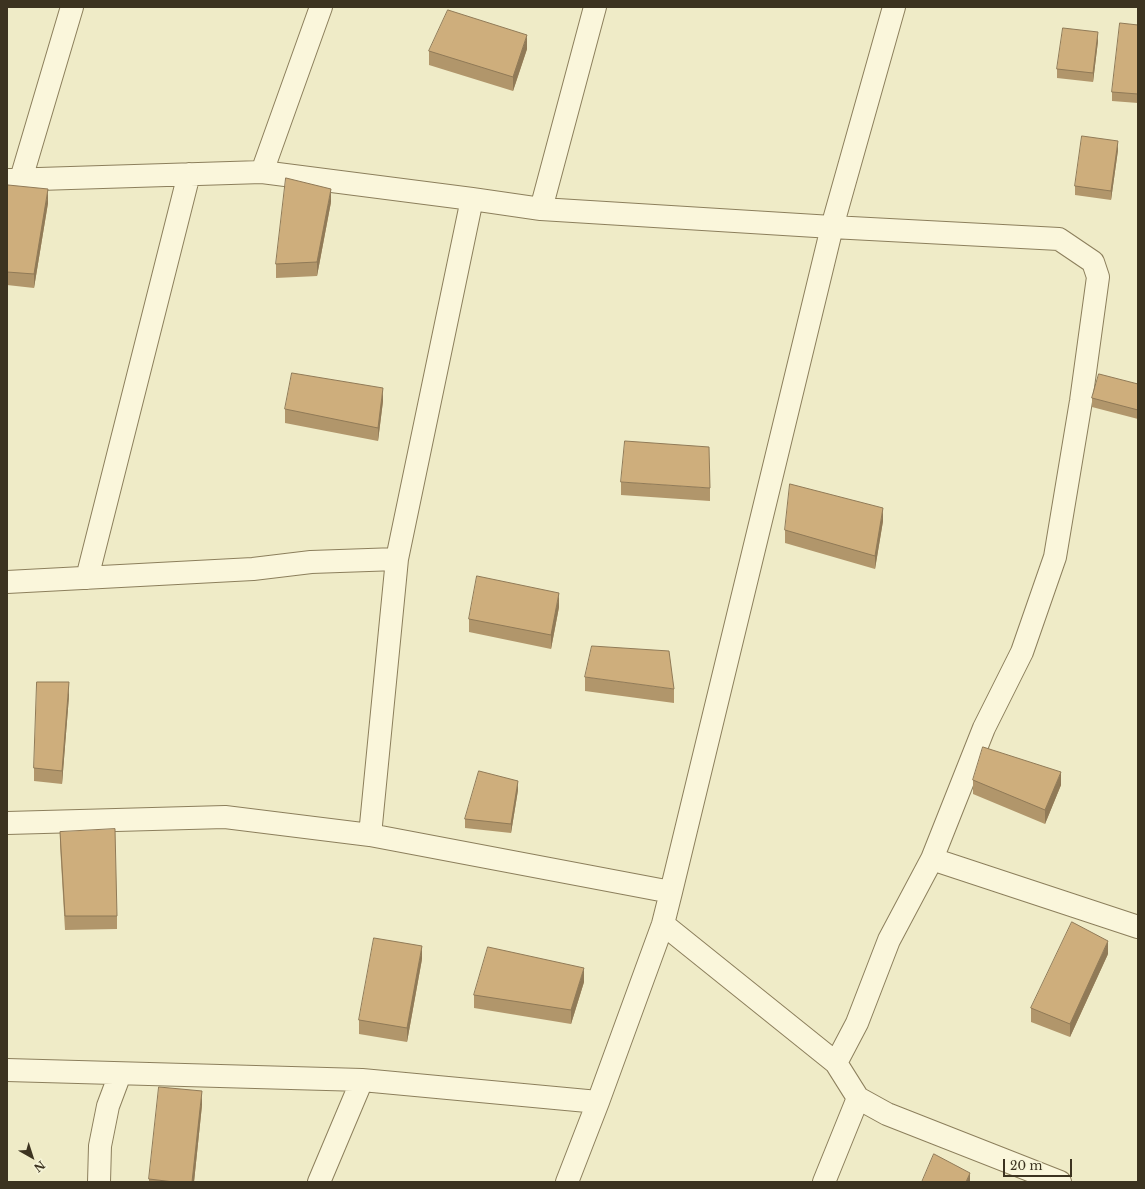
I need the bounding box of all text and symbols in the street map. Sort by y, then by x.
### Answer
north arrow [12,1137,52,1177]
scale bar [1005,1151,1074,1177]
text: N [31,1158,48,1175]
text: 20 m [1010,1158,1042,1173]

